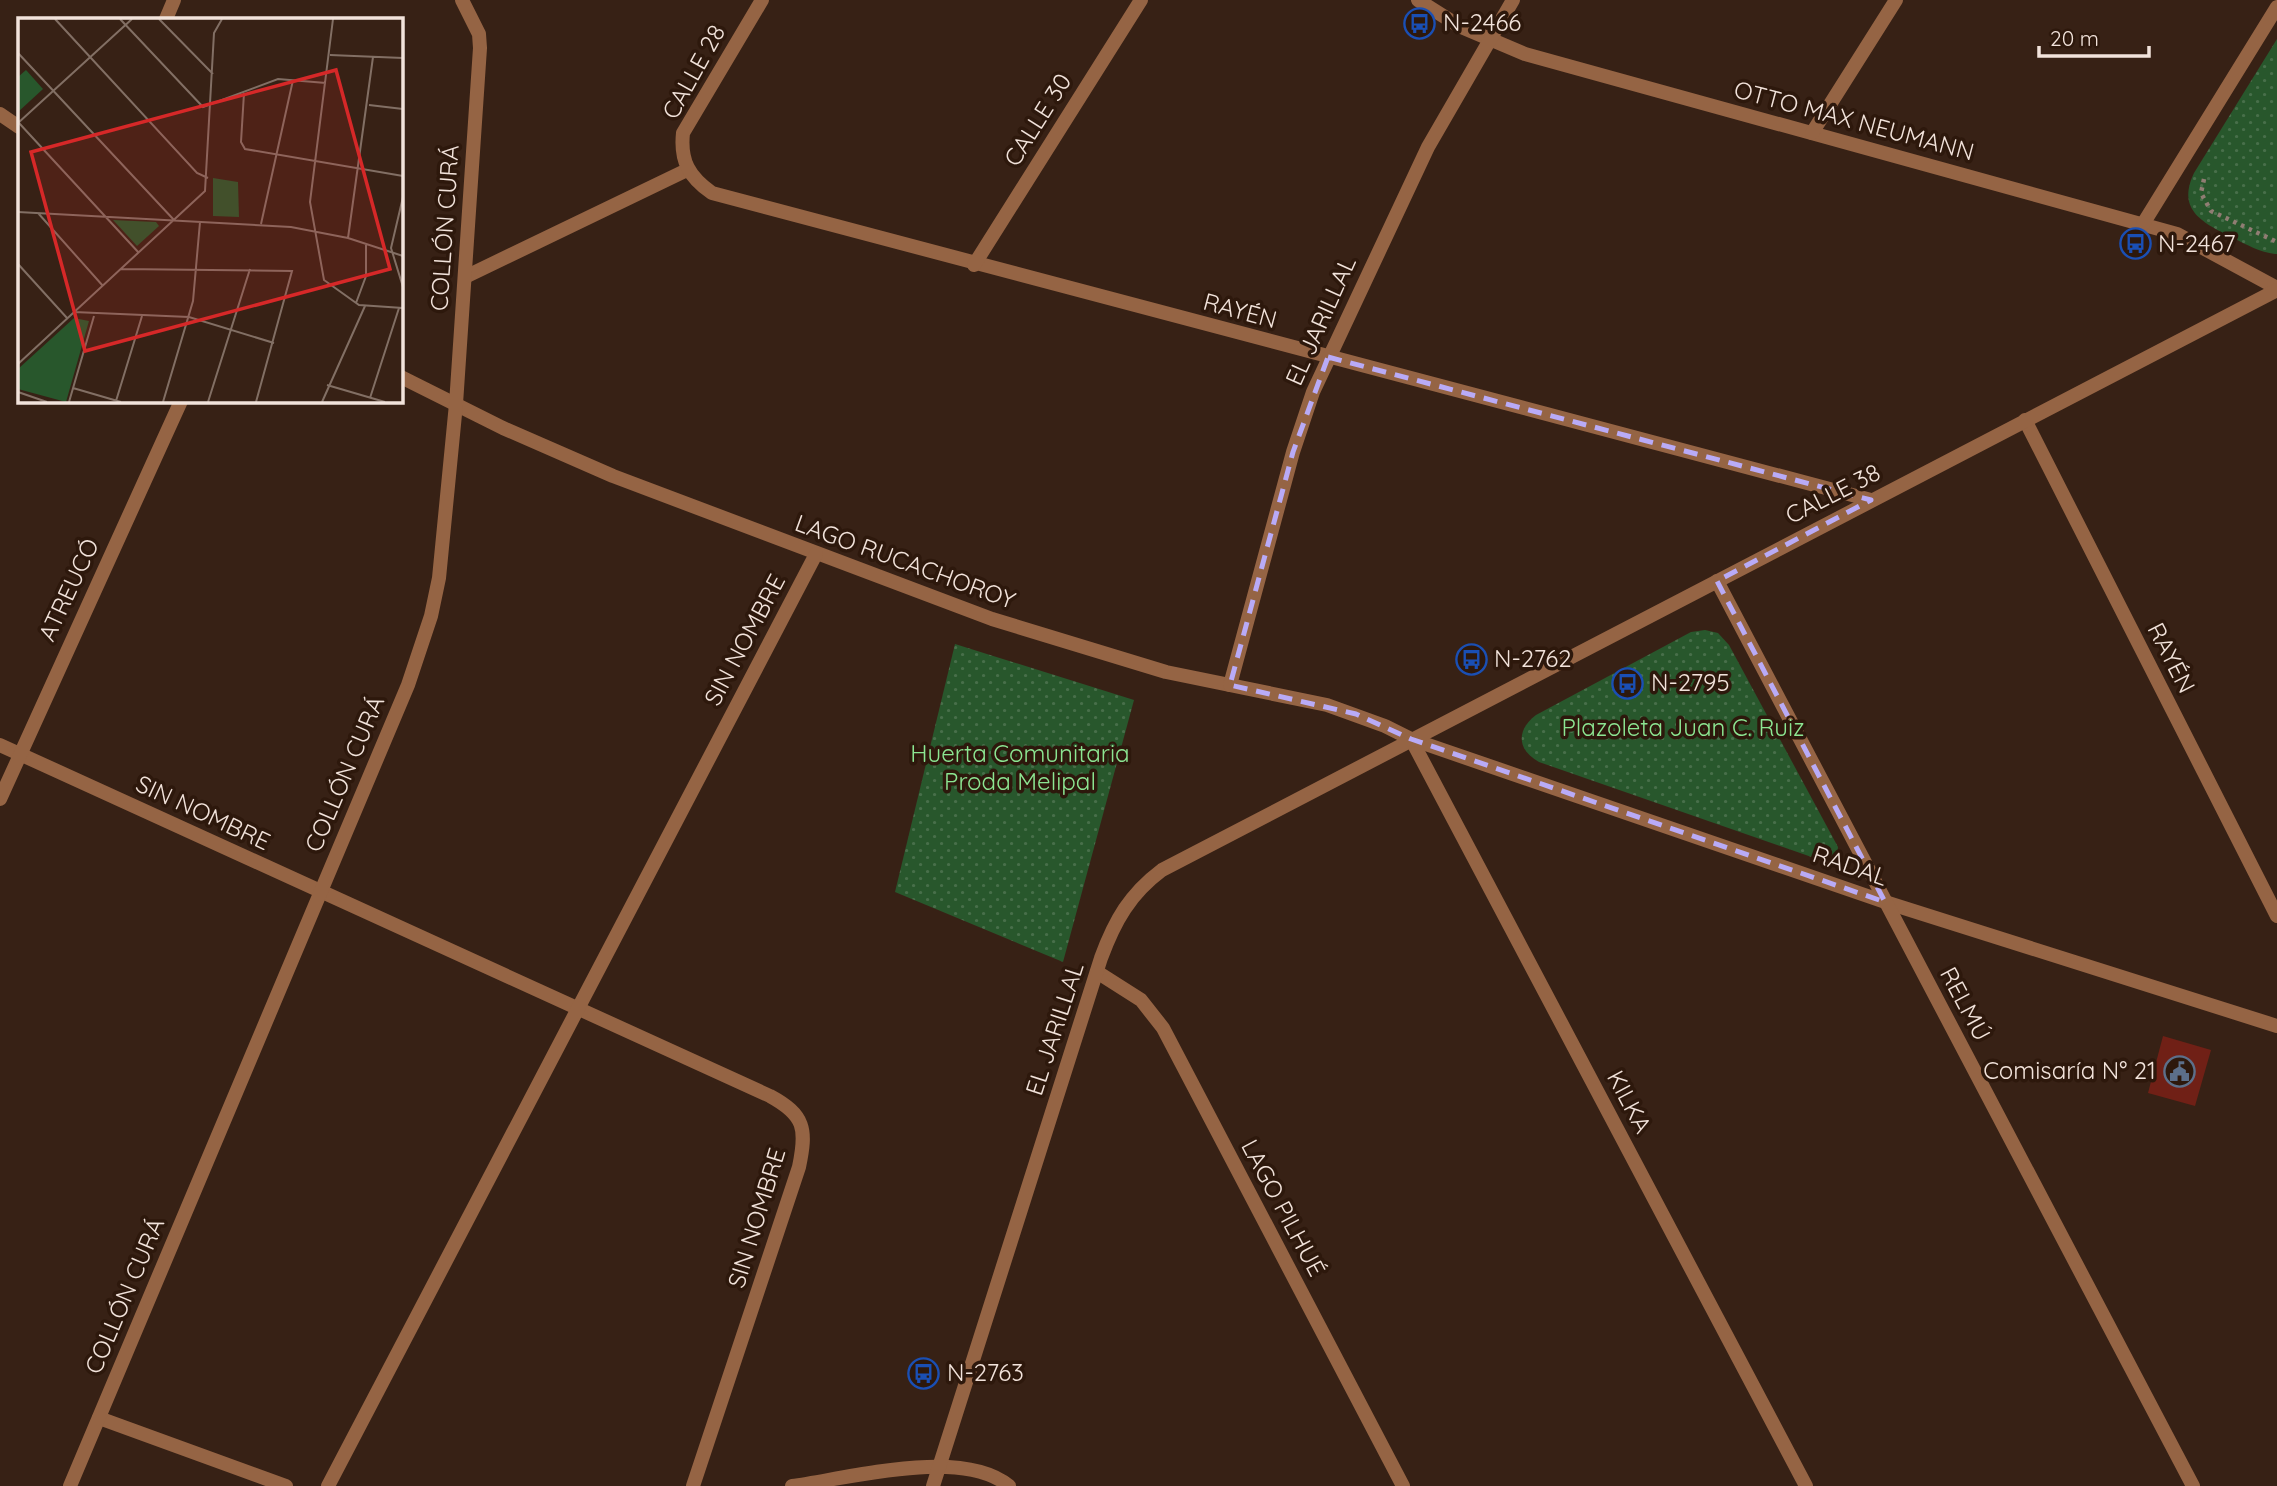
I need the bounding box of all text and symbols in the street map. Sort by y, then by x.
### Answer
bus stop icon: N-2466 [1403,6,1437,40]
place label: N-2466 [1443,7,1521,37]
scale bar [2039,14,2149,58]
inset map [18,18,402,402]
street label: CALLE 28 [655,19,731,124]
text: 20 m [2050,25,2099,51]
street label: CALLE 30 [997,68,1077,171]
street label: OTTO MAX NEUMANN [1731,74,1977,166]
street label: COLLÓN CURÁ [423,144,465,312]
bus stop icon: N-2467 [2118,227,2152,261]
place label: N-2467 [2158,228,2236,258]
street label: EL JARILLAL [1278,251,1362,390]
street label: RAYÉN [1200,286,1280,334]
street label: CALLE 38 [1780,456,1885,530]
street label: LAGO RUCACHOROY [791,507,1020,615]
street label: ATREUCÓ [31,534,105,646]
street label: SIN NOMBRE [697,569,791,710]
street label: RAYÉN [2141,617,2202,698]
bus stop icon: N-2762 [1454,642,1488,676]
place label: N-2762 [1494,643,1571,673]
bus stop icon: N-2795 [1611,666,1645,700]
place label: N-2795 [1651,667,1729,697]
street label: COLLÓN CURÁ [298,691,390,856]
park label: Plazoleta Juan C. Ruiz [1561,712,1805,742]
park label: Huerta Comunitaria Proda Melipal [910,738,1130,796]
street label: SIN NOMBRE [132,768,275,856]
street label: RADAL [1809,838,1892,892]
street label: EL JARILLAL [1018,958,1090,1099]
street label: RELMÚ [1934,961,1998,1046]
public building icon: Comisaría N° 21 [2162,1054,2196,1088]
place label: Comisaría N° 21 [1983,1055,2156,1085]
street label: KILKA [1601,1065,1659,1138]
street label: LAGO PILHUÉ [1235,1134,1333,1281]
street label: SIN NOMBRE [721,1144,792,1291]
street label: COLLÓN CURÁ [78,1213,170,1378]
bus stop icon: N-2763 [907,1356,941,1390]
place label: N-2763 [947,1357,1024,1387]

